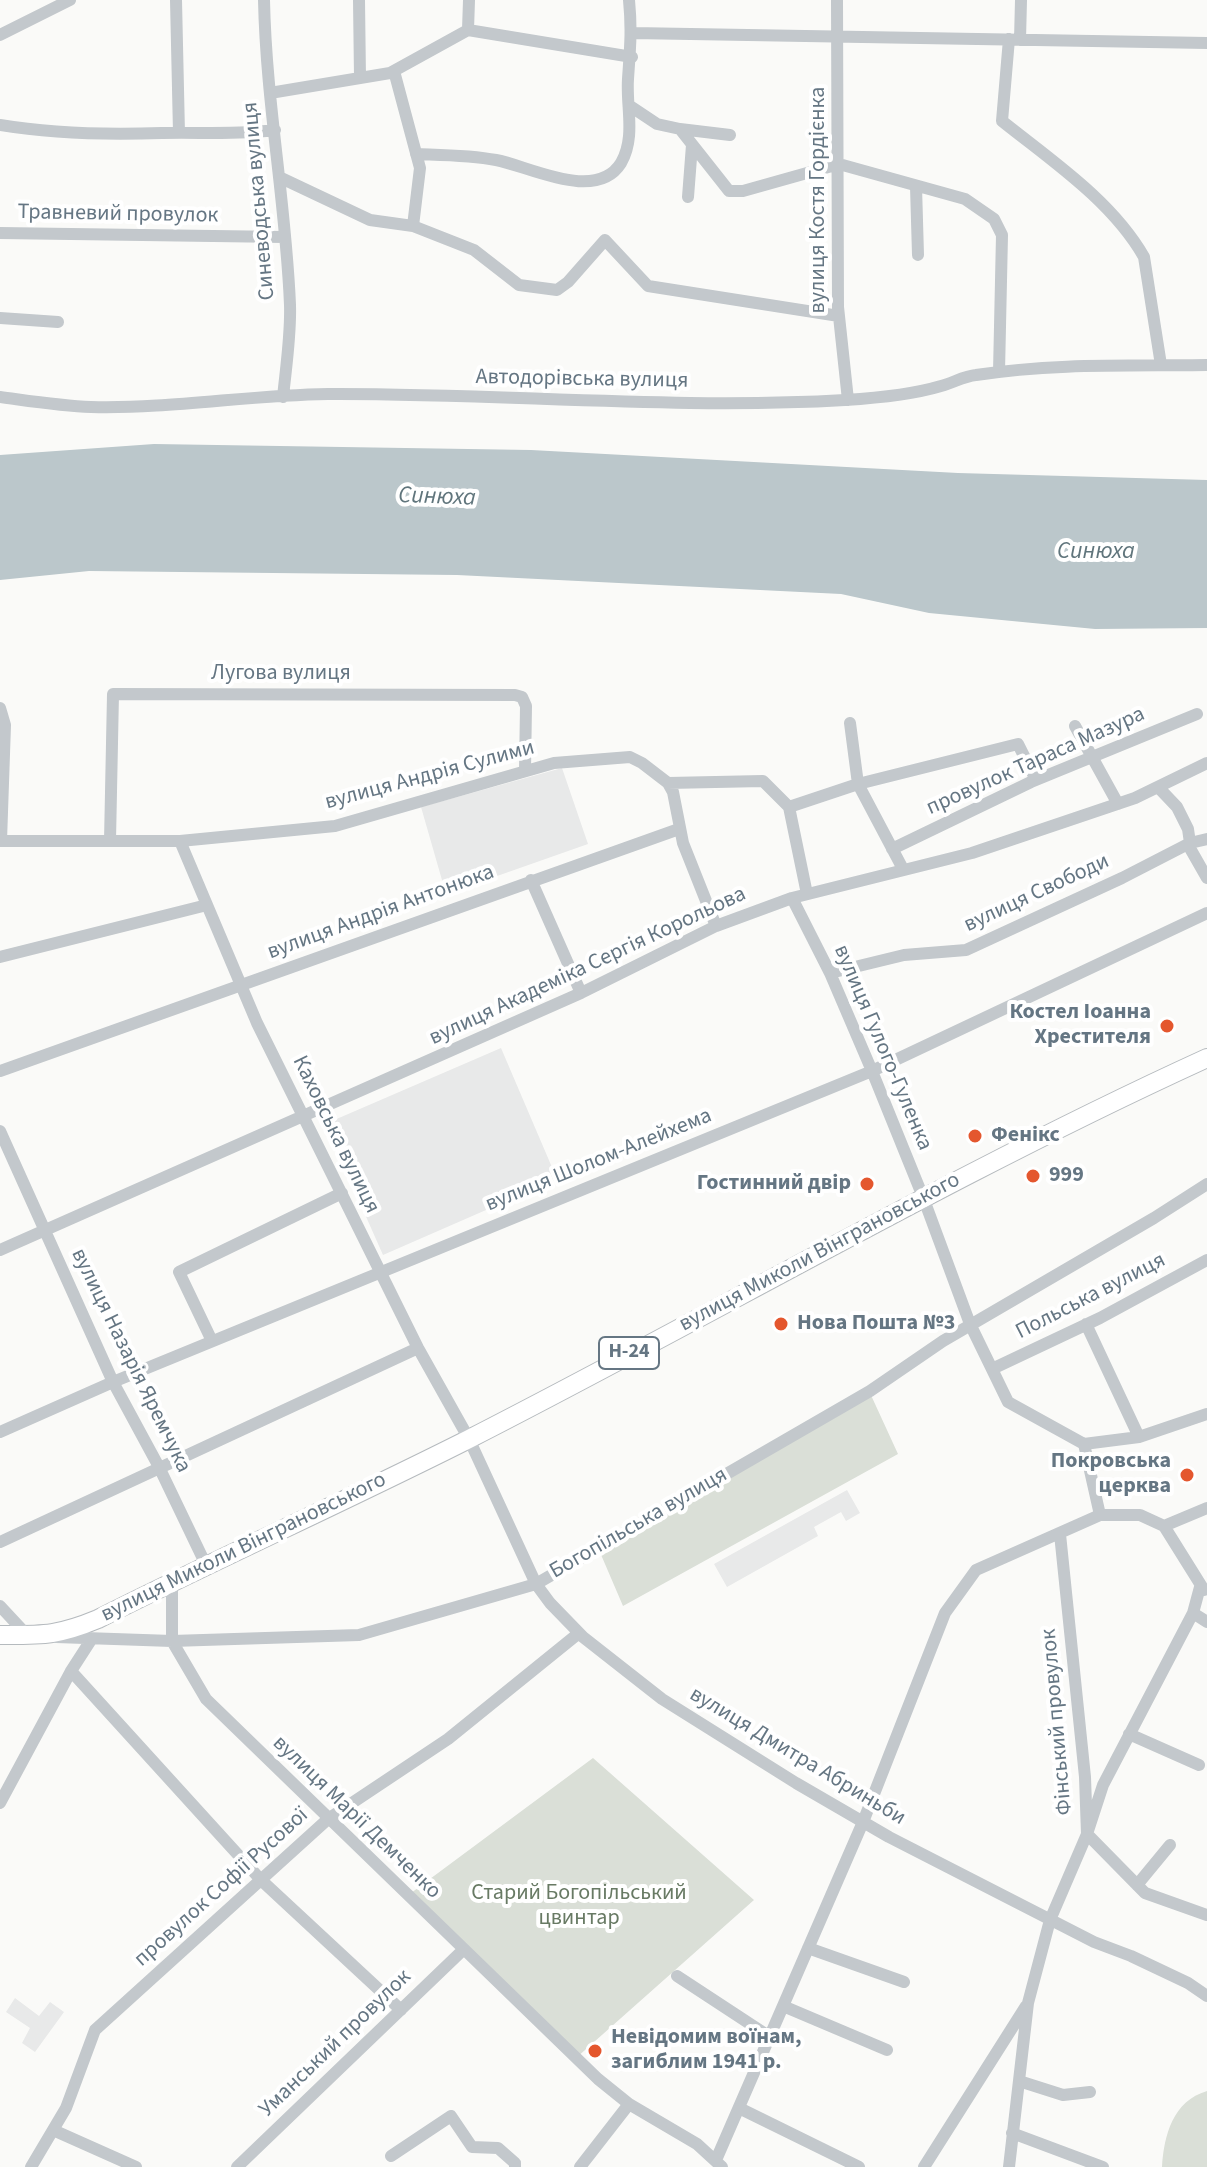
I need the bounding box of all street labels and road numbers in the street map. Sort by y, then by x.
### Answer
street label: вулиця Костя Гордієнка [806,87,832,313]
street label: Синеводська вулиця [238,101,282,301]
street label: Травневий провулок [17,200,219,230]
street label: Автодорівська вулиця [475,365,689,395]
street label: Лугова вулиця [211,661,351,687]
street label: провулок Тараса Мазура [923,702,1149,822]
street label: вулиця Андрія Сулими [322,735,538,817]
street label: вулиця Свободи [960,849,1114,939]
street label: вулиця Андрія Антонюка [264,860,498,966]
street label: вулиця Академіка Сергія Корольова [425,882,751,1052]
street label: вулиця Гулого-Гуленка [827,941,937,1155]
street label: Каховська вулиця [285,1052,385,1218]
street label: вулиця Шолом-Алейхема [482,1103,716,1219]
street label: вулиця Миколи Вінграновського [675,1168,965,1338]
street label: вулиця Назарія Яремчука [64,1244,196,1478]
street label: Польська вулиця [1012,1248,1170,1346]
road number: Н-24 [599,1337,659,1369]
street label: Богопільська вулиця [545,1462,733,1586]
street label: вулиця Миколи Вінграновського [97,1467,391,1629]
street label: Фінський провулок [1037,1628,1079,1816]
street label: вулиця Дмитра Абриньби [684,1682,910,1832]
street label: вулиця Марії Демченко [266,1731,446,1905]
street label: провулок Софії Русової [130,1803,314,1973]
street label: Уманський провулок [255,1965,417,2123]

